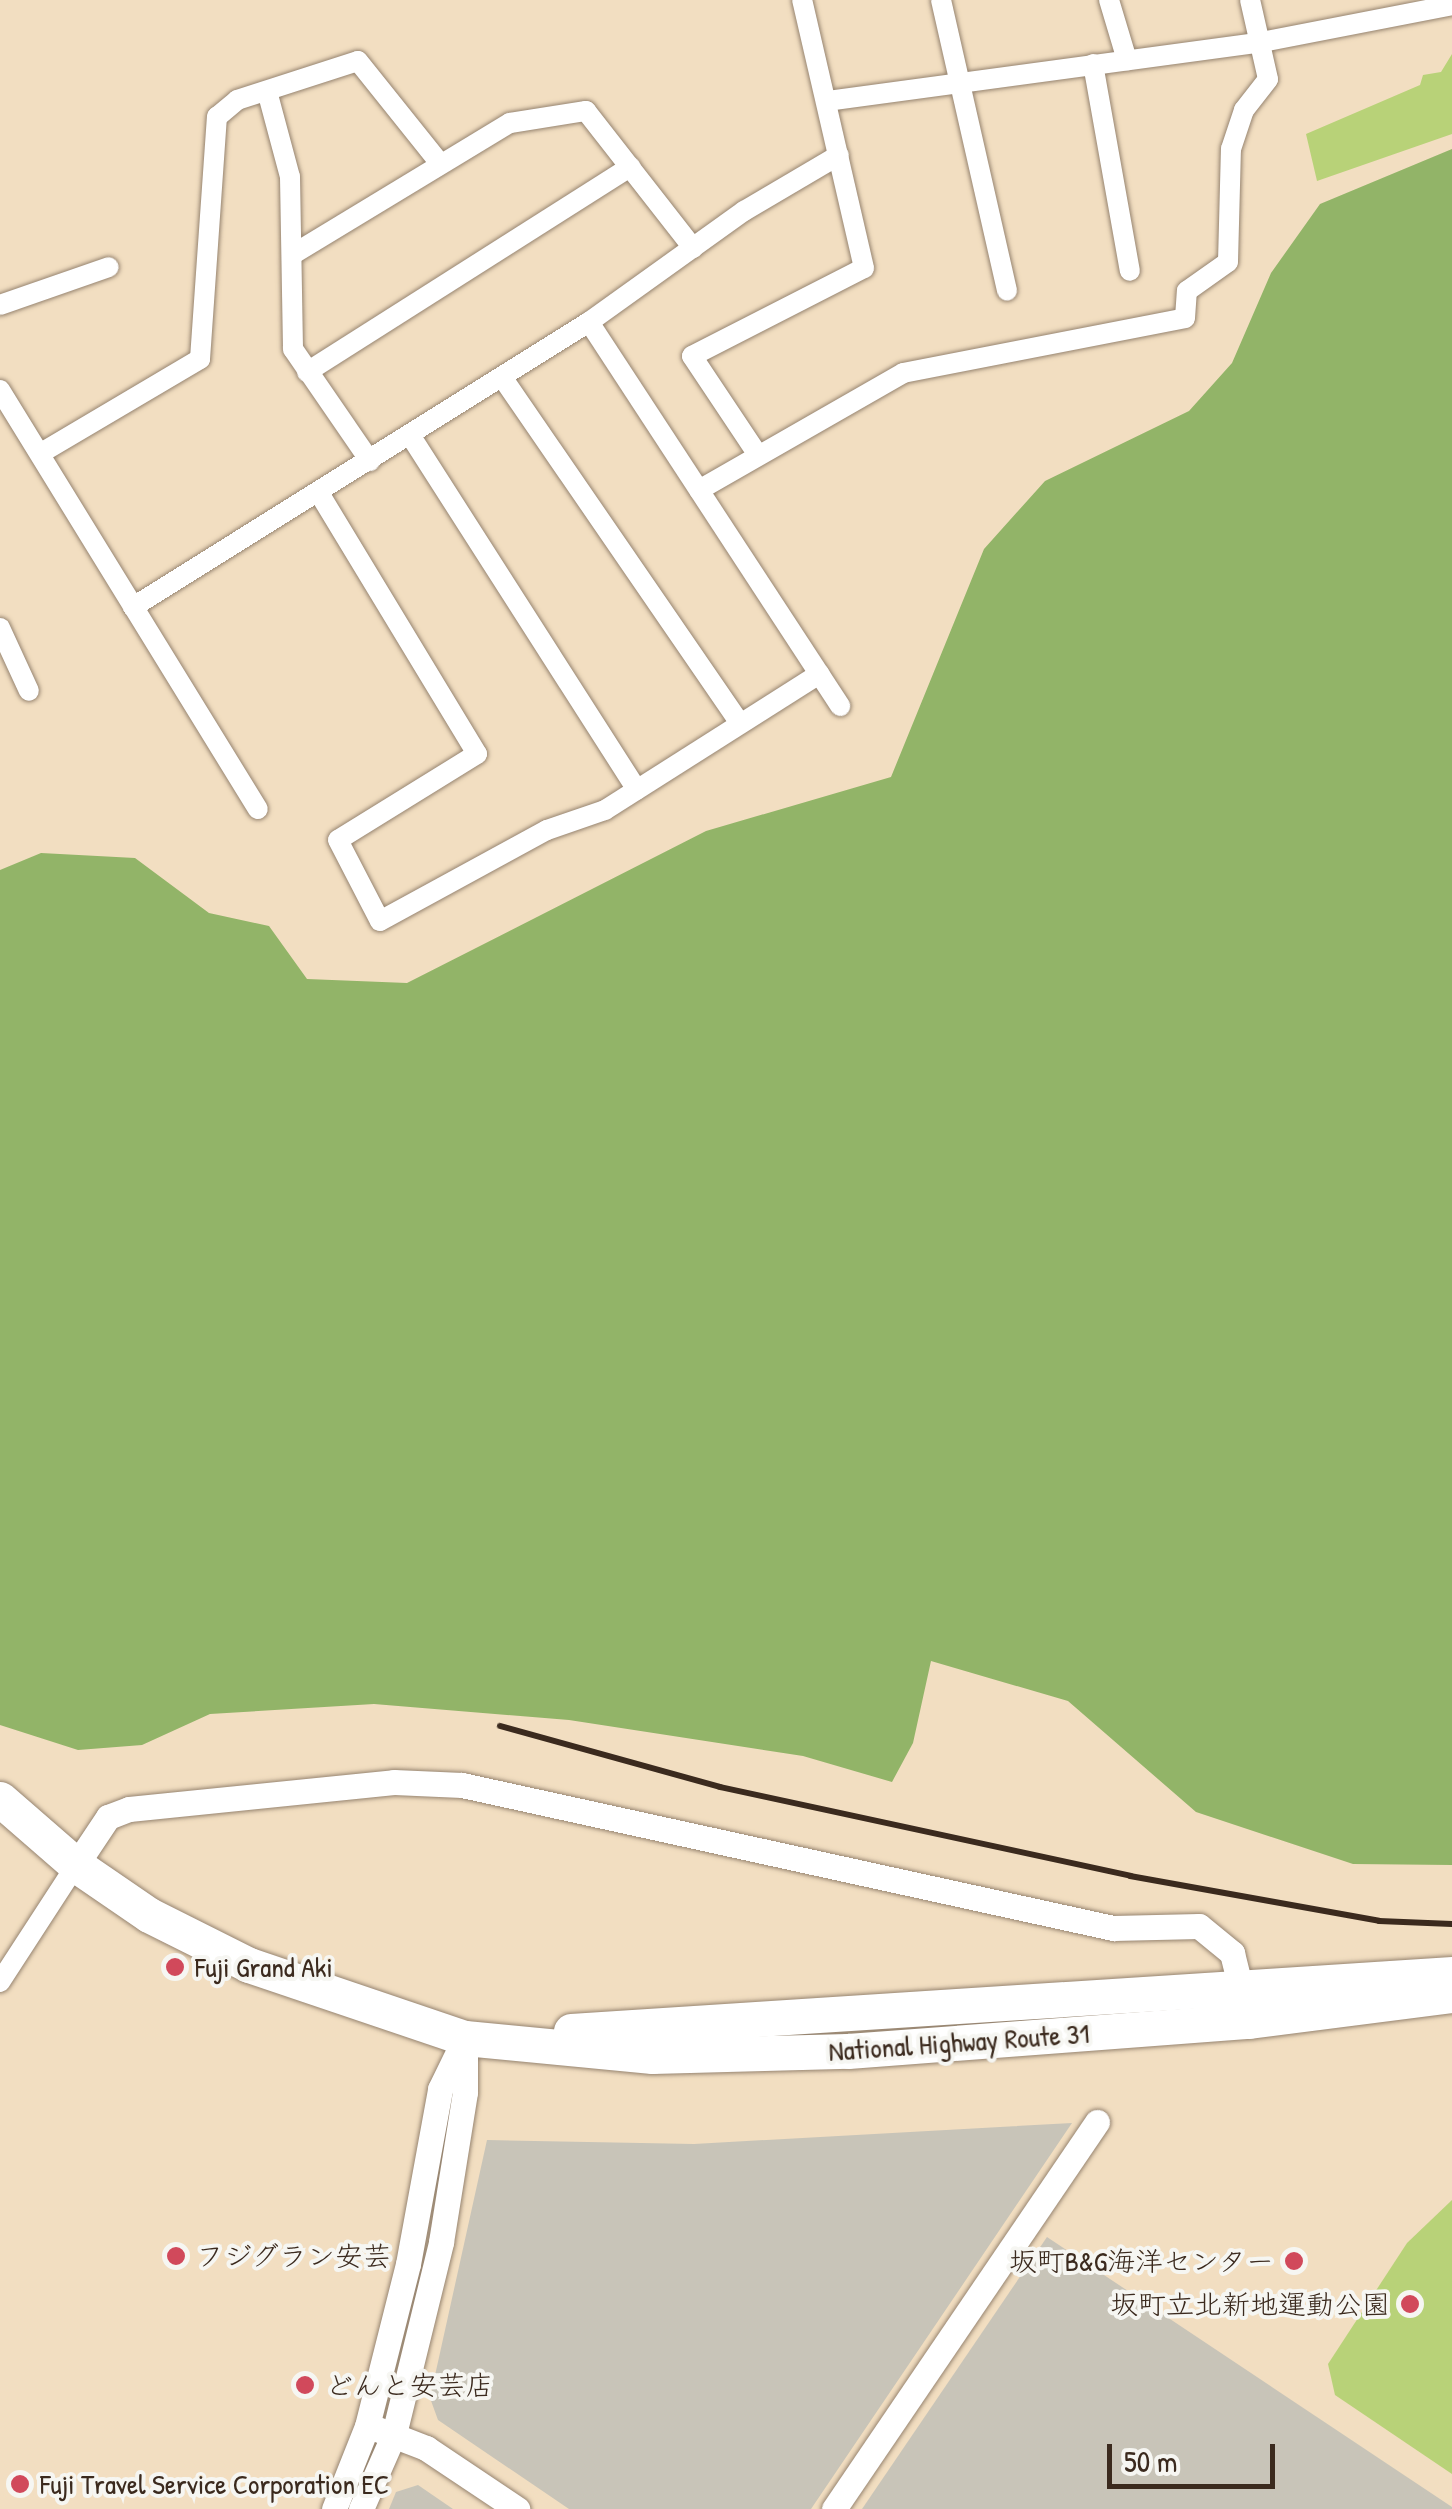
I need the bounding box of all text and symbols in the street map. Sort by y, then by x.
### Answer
place label: Fuji Grand Aki [195,1950,333,1984]
marker: Fuji Grand Aki [164,1956,186,1978]
street label: National Highway Route 31 [827,2016,1091,2068]
place label: フジグラン安芸 [196,2239,392,2273]
place label: 坂町B&G海洋センター [1008,2244,1274,2278]
marker: フジグラン安芸 [165,2245,187,2267]
marker: 坂町B&G海洋センター [1283,2250,1305,2272]
place label: 坂町立北新地運動公園 [1110,2287,1390,2321]
marker: 坂町立北新地運動公園 [1399,2293,1421,2315]
place label: どんと安芸店 [325,2368,493,2402]
marker: どんと安芸店 [294,2374,316,2396]
scale bar [1112,2424,1280,2486]
text: 50 m [1124,2441,1177,2481]
place label: Fuji Travel Service Corporation EC [40,2467,389,2501]
marker: Fuji Travel Service Corporation EC [9,2473,31,2495]

